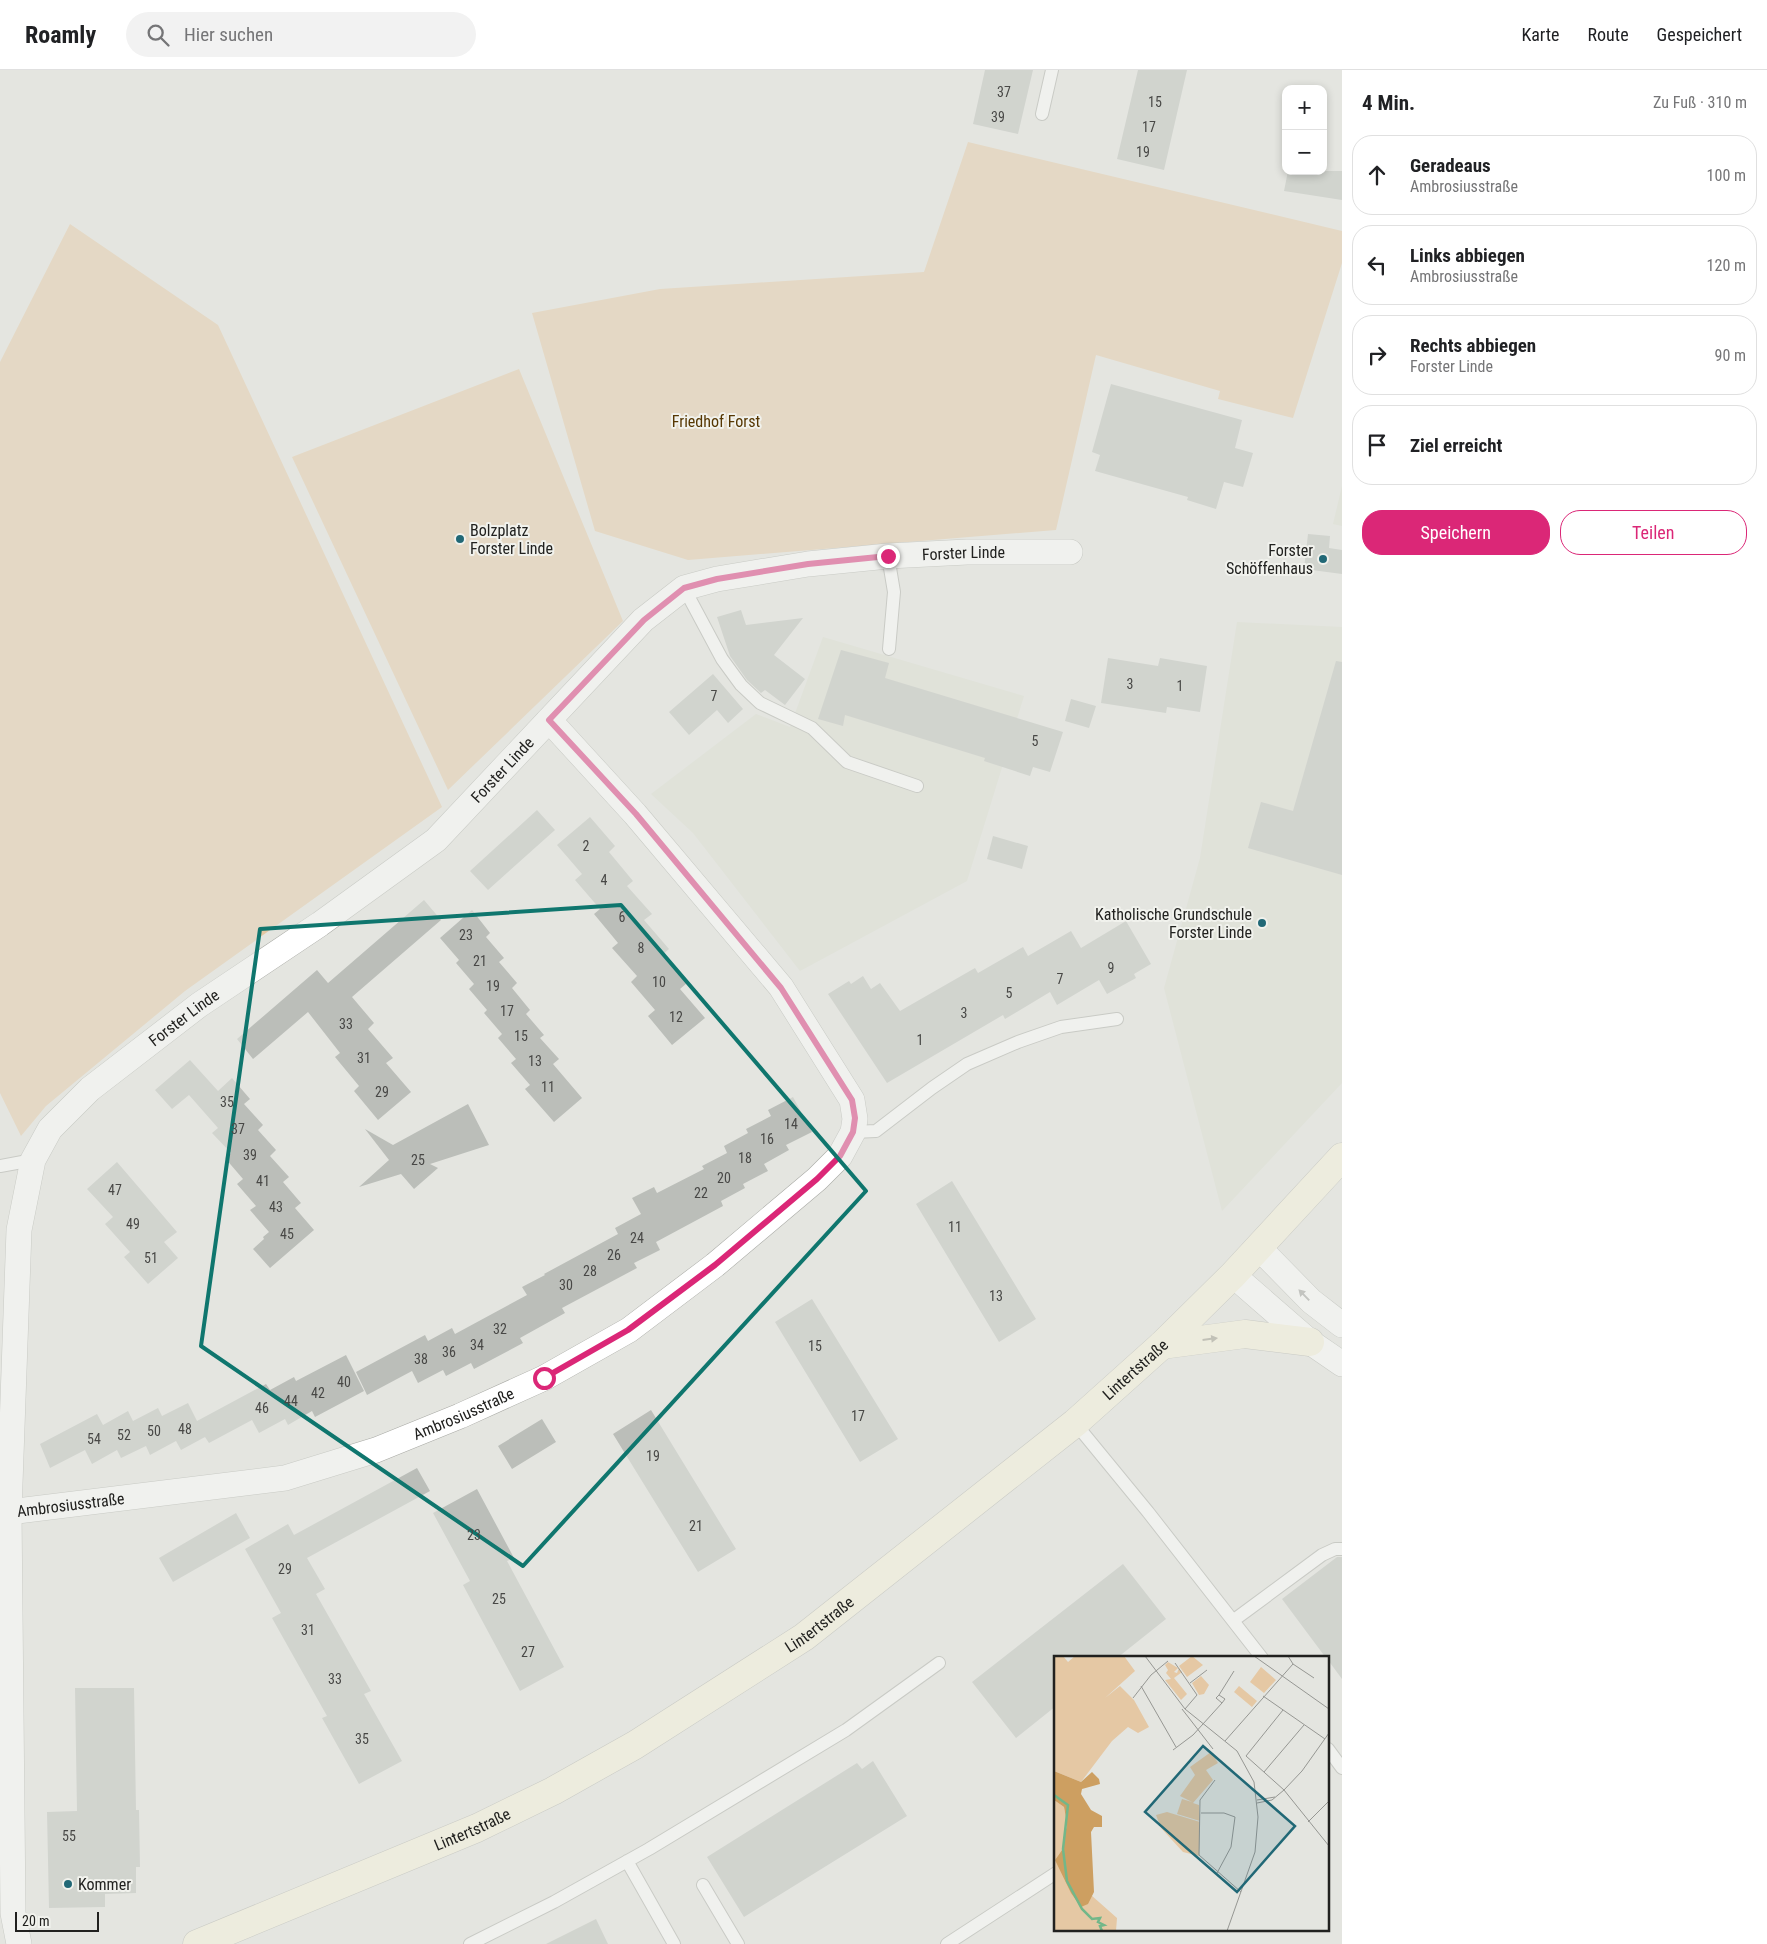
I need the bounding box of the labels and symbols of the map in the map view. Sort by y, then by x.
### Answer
house number: 37 [997,84,1011,100]
house number: 15 [1148,94,1162,110]
house number: 39 [991,109,1005,125]
house number: 17 [1142,119,1156,135]
house number: 19 [1136,144,1150,160]
park label: Friedhof Forst [672,412,760,431]
place label: Bolzplatz Forster Linde [470,521,553,558]
marker: Bolzplatz Forster Linde [454,533,466,545]
place label: Forster Schöffenhaus [1226,541,1313,578]
street label: Forster Linde [922,543,1005,564]
route end [877,545,900,568]
marker: Forster Schöffenhaus [1317,553,1329,565]
house number: 3 [1127,676,1133,692]
house number: 1 [1177,678,1183,694]
house number: 7 [711,688,718,704]
street label: Forster Linde [467,733,537,806]
house number: 5 [1032,733,1039,749]
house number: 2 [583,838,590,854]
house number: 4 [601,872,608,888]
place label: Katholische Grundschule Forster Linde [1095,905,1252,942]
house number: 6 [619,909,626,925]
marker: Katholische Grundschule Forster Linde [1256,917,1268,929]
house number: 23 [459,927,473,943]
house number: 8 [638,940,645,956]
house number: 21 [473,953,487,969]
house number: 9 [1108,960,1114,976]
house number: 7 [1057,971,1064,987]
house number: 10 [652,974,666,990]
house number: 19 [486,978,500,994]
street label: Forster Linde [145,985,222,1050]
house number: 5 [1006,985,1013,1001]
house number: 17 [500,1003,514,1019]
house number: 3 [961,1005,967,1021]
house number: 12 [669,1009,683,1025]
house number: 33 [339,1016,353,1032]
house number: 15 [514,1028,528,1044]
house number: 1 [917,1032,923,1048]
house number: 31 [357,1050,371,1066]
house number: 13 [528,1053,542,1069]
house number: 11 [541,1079,555,1095]
house number: 29 [375,1084,389,1100]
house number: 35 [220,1094,234,1110]
house number: 14 [784,1116,798,1132]
house number: 37 [231,1121,245,1137]
house number: 16 [760,1131,774,1147]
house number: 39 [243,1147,257,1163]
house number: 18 [738,1150,752,1166]
house number: 25 [411,1152,425,1168]
house number: 20 [717,1170,731,1186]
house number: 41 [256,1173,270,1189]
house number: 47 [108,1182,122,1198]
house number: 22 [694,1185,708,1201]
house number: 43 [269,1199,283,1215]
house number: 49 [126,1216,140,1232]
house number: 11 [948,1219,962,1235]
house number: 45 [280,1226,294,1242]
house number: 24 [630,1230,644,1246]
house number: 26 [607,1247,621,1263]
house number: 51 [144,1250,158,1266]
house number: 28 [583,1263,597,1279]
house number: 30 [559,1277,573,1293]
house number: 13 [989,1288,1003,1304]
one-way arrow [1298,1289,1310,1301]
house number: 32 [493,1321,507,1337]
street label: Lintertstraße [1098,1335,1172,1403]
one-way arrow [1202,1335,1218,1343]
house number: 34 [470,1337,484,1353]
house number: 15 [808,1338,822,1354]
house number: 36 [442,1344,456,1360]
house number: 38 [414,1351,428,1367]
route start [533,1367,556,1390]
house number: 40 [337,1374,351,1390]
street label: Ambrosiusstraße [410,1383,517,1444]
house number: 42 [311,1385,325,1401]
house number: 44 [284,1393,298,1409]
house number: 46 [255,1400,269,1416]
house number: 17 [851,1408,865,1424]
house number: 48 [178,1421,192,1437]
house number: 50 [147,1423,161,1439]
house number: 52 [117,1427,131,1443]
house number: 54 [87,1431,101,1447]
house number: 19 [646,1448,660,1464]
street label: Ambrosiusstraße [16,1488,125,1520]
house number: 21 [689,1518,703,1534]
house number: 23 [467,1527,481,1543]
house number: 29 [278,1561,292,1577]
house number: 25 [492,1591,506,1607]
street label: Lintertstraße [781,1592,857,1656]
house number: 31 [301,1622,315,1638]
house number: 27 [521,1644,535,1660]
inset map [1054,1656,1330,1932]
house number: 33 [328,1671,342,1687]
house number: 35 [355,1731,369,1747]
street label: Lintertstraße [431,1804,513,1854]
house number: 55 [62,1828,76,1844]
place label: Kommer [78,1875,131,1894]
marker: Kommer [62,1878,74,1890]
scale bar [15,1909,99,1932]

